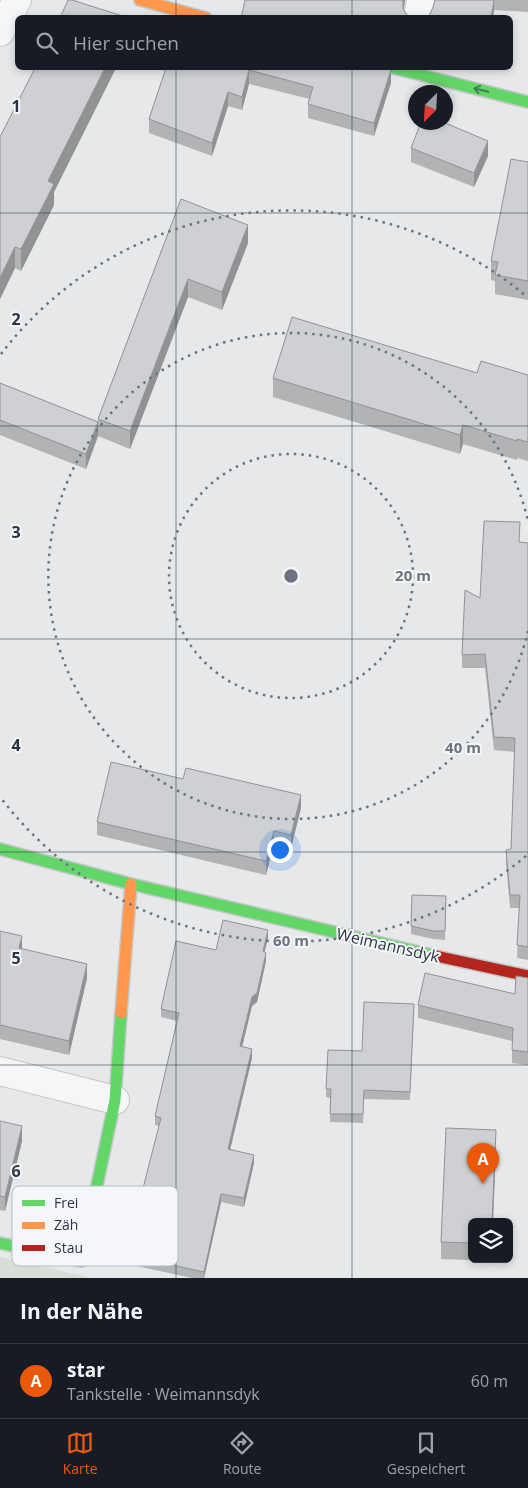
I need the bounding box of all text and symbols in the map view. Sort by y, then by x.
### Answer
search box [15,15,513,70]
icon: search [33,29,61,57]
text: Hier suchen [73,30,179,56]
north arrow [408,85,453,130]
one-way arrow [473,85,489,94]
text: 1 [11,95,21,117]
text: 2 [11,308,21,330]
text: 3 [11,521,21,543]
text: 20 m [395,565,431,585]
centre of rings [282,567,300,585]
text: 4 [11,734,21,756]
text: 40 m [445,737,481,757]
your location [267,837,293,863]
street label: Weimannsdyk [334,922,442,968]
text: 60 m [273,930,309,950]
text: 5 [11,947,21,969]
pin: A [467,1143,499,1184]
text: 6 [11,1160,21,1182]
legend [12,1186,178,1266]
text: Frei [54,1193,78,1212]
text: Zäh [54,1215,78,1234]
map controls [468,1218,513,1263]
button: layers [468,1218,513,1263]
text: Stau [54,1238,83,1257]
text: In der Nähe [20,1297,143,1325]
text: star [67,1357,105,1383]
text: A [30,1370,42,1392]
text: 60 m [471,1370,508,1392]
text: Tankstelle · Weimannsdyk [67,1383,260,1405]
tab: Karte [63,1429,98,1478]
tab: Route [223,1429,261,1478]
tab: Gespeichert [387,1429,465,1478]

